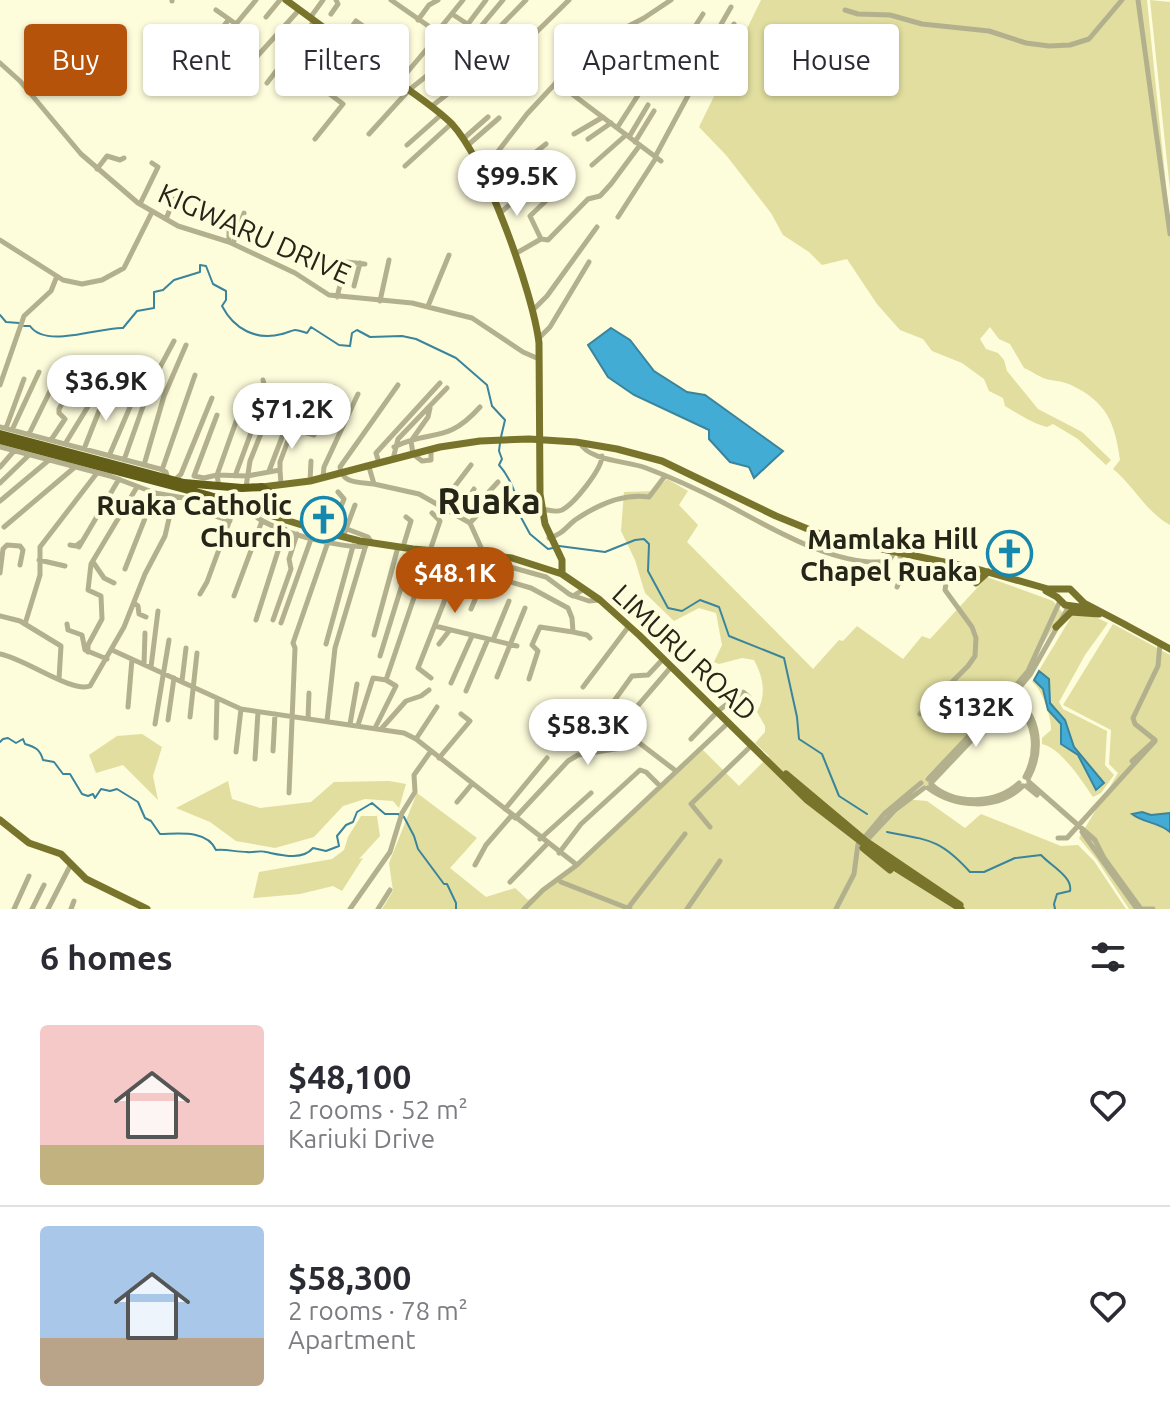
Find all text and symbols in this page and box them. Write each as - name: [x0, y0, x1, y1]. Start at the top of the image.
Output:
- chip: Buy: [24, 24, 127, 96]
- chip: Rent: [143, 24, 259, 96]
- chip: Filters: [275, 24, 409, 96]
- chip: New: [425, 24, 538, 96]
- chip: Apartment: [554, 24, 748, 96]
- chip: House: [764, 24, 899, 96]
- pin: $99.5K: [452, 150, 582, 218]
- text: $99.5K: [476, 161, 558, 190]
- street label: KIGWARU DRIVE: [154, 177, 356, 289]
- pin: $36.9K: [41, 355, 171, 423]
- text: $36.9K: [65, 366, 147, 395]
- pin: $71.2K: [227, 383, 357, 451]
- text: $71.2K: [251, 394, 333, 423]
- district label: Ruaka: [437, 480, 541, 521]
- place label: Ruaka Catholic Church: [96, 489, 292, 552]
- church icon: Ruaka Catholic Church: [299, 496, 347, 544]
- place label: Mamlaka Hill Chapel Ruaka: [800, 523, 978, 586]
- church icon: Mamlaka Hill Chapel Ruaka: [985, 530, 1033, 578]
- pin: $48.1K: [390, 547, 520, 615]
- text: $48.1K: [414, 558, 496, 587]
- street label: LIMURU ROAD: [607, 578, 763, 726]
- pin: $132K: [920, 681, 1032, 749]
- text: $132K: [938, 692, 1014, 721]
- pin: $58.3K: [523, 699, 653, 767]
- text: $58.3K: [547, 710, 629, 739]
- icon: filters: [1086, 935, 1130, 979]
- text: 6 homes: [40, 938, 173, 976]
- icon: home: [104, 1057, 200, 1153]
- text: $48,100: [288, 1057, 411, 1095]
- icon: heart: [1086, 1083, 1130, 1127]
- text: 2 rooms · 52 m²: [288, 1095, 468, 1124]
- text: Kariuki Drive: [288, 1124, 435, 1153]
- icon: home: [104, 1258, 200, 1354]
- text: $58,300: [288, 1258, 411, 1296]
- icon: heart: [1086, 1284, 1130, 1328]
- text: 2 rooms · 78 m²: [288, 1296, 468, 1325]
- text: Apartment: [288, 1325, 415, 1354]

